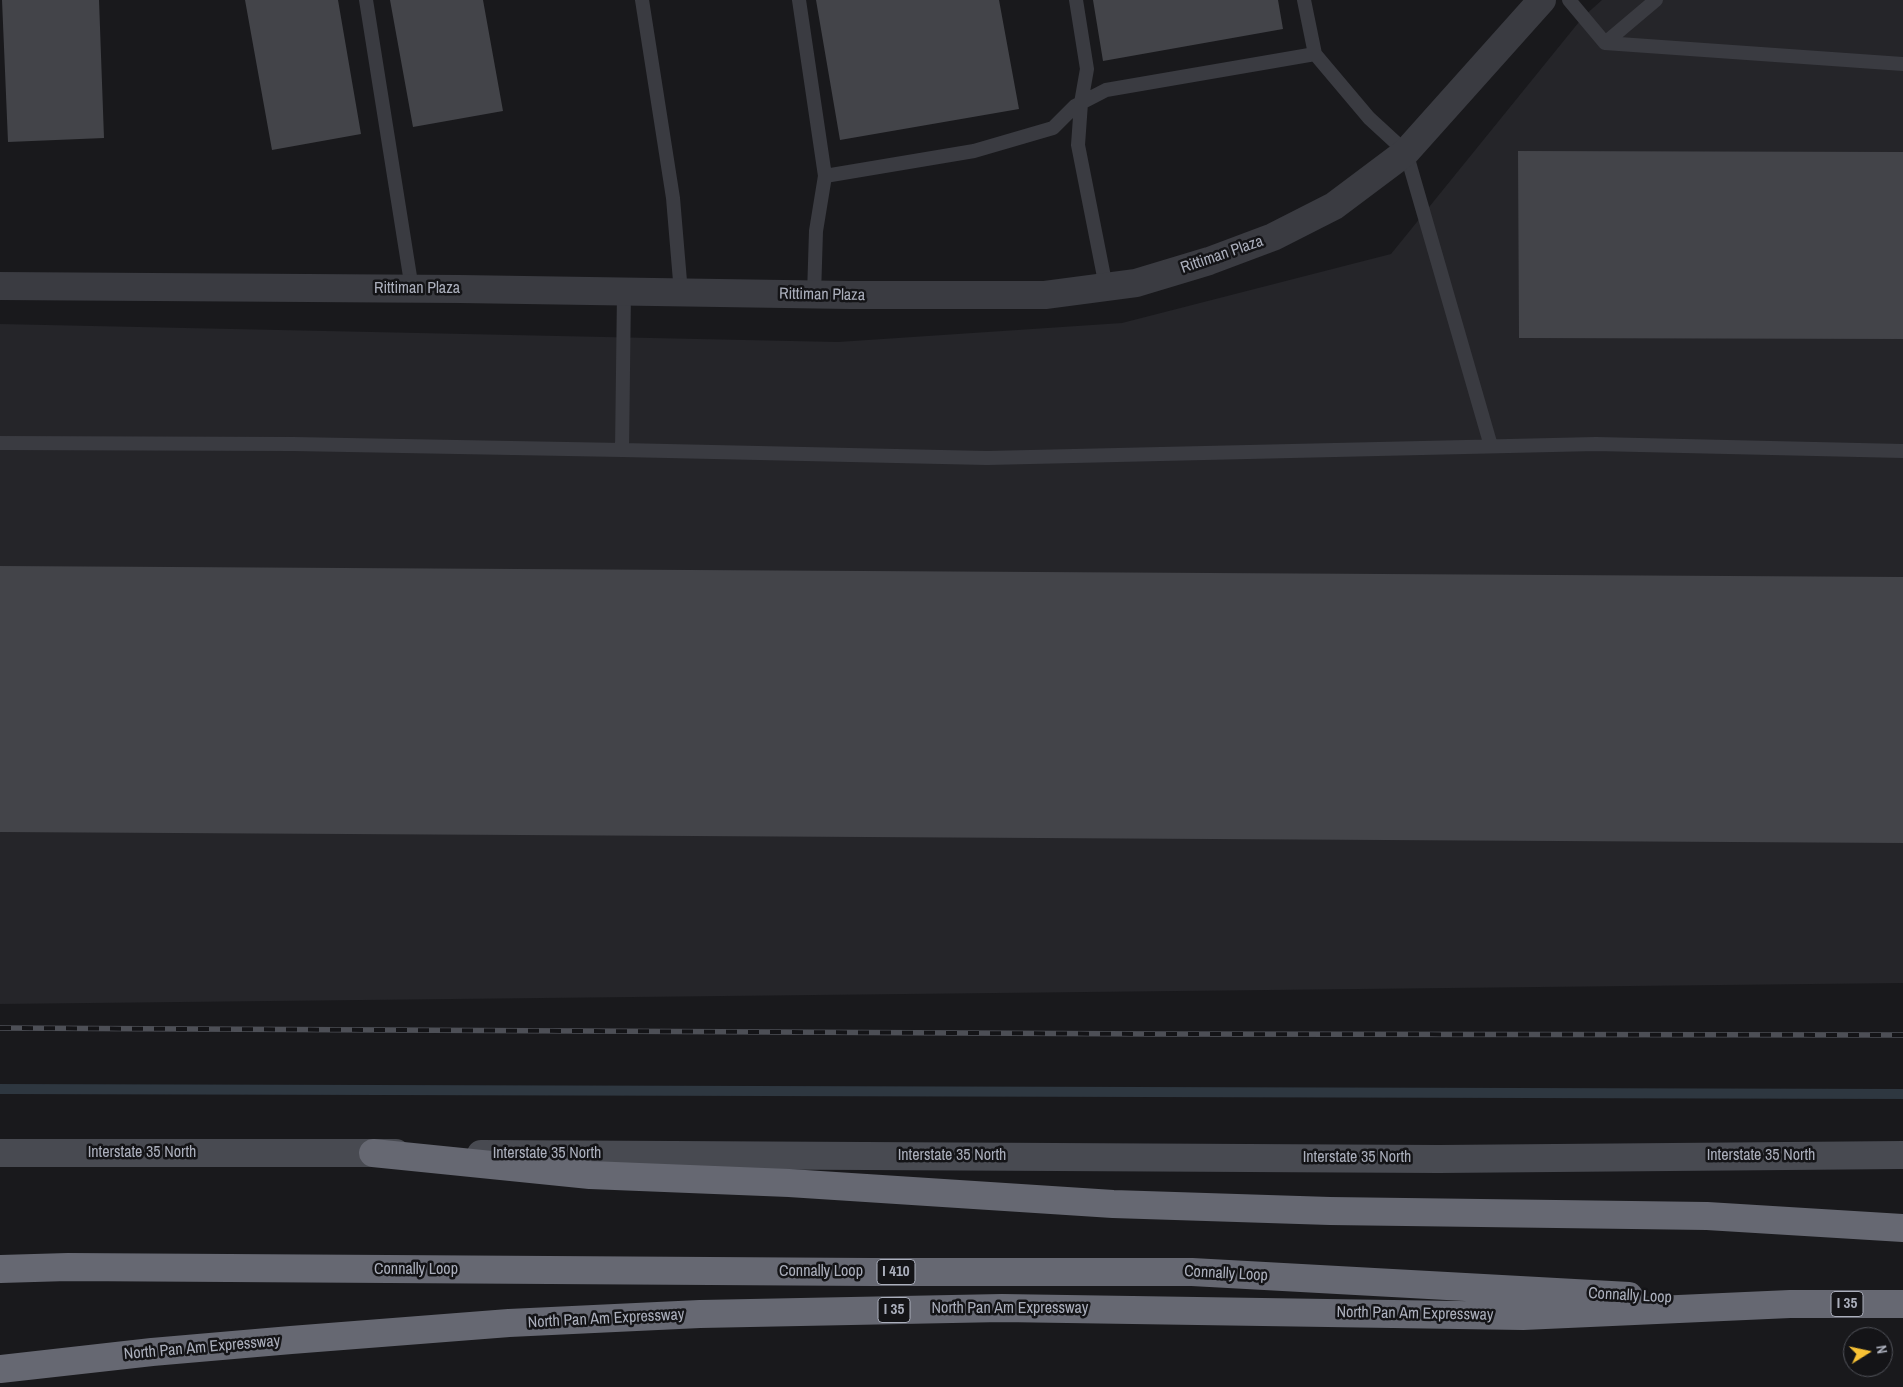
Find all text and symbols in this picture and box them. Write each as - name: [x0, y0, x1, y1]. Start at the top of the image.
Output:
- street label: Rittiman Plaza: [1178, 232, 1266, 278]
- street label: Rittiman Plaza: [374, 279, 460, 299]
- street label: Rittiman Plaza: [779, 285, 865, 305]
- street label: Interstate 35 North: [88, 1143, 196, 1163]
- street label: Interstate 35 North: [493, 1144, 601, 1164]
- street label: Interstate 35 North: [898, 1146, 1006, 1166]
- street label: Interstate 35 North: [1707, 1146, 1815, 1166]
- street label: Interstate 35 North: [1303, 1148, 1411, 1168]
- street label: Connally Loop: [374, 1260, 458, 1280]
- road number: I 410: [877, 1260, 915, 1284]
- street label: Connally Loop: [779, 1262, 863, 1282]
- street label: Connally Loop: [1184, 1262, 1268, 1286]
- street label: Connally Loop: [1588, 1284, 1672, 1308]
- road number: I 35: [1831, 1292, 1863, 1316]
- road number: I 35: [878, 1298, 910, 1322]
- street label: North Pan Am Expressway: [932, 1299, 1088, 1319]
- street label: North Pan Am Expressway: [1336, 1303, 1494, 1325]
- street label: North Pan Am Expressway: [527, 1305, 685, 1333]
- north arrow: [1843, 1327, 1893, 1377]
- street label: North Pan Am Expressway: [123, 1332, 281, 1364]
- text: N: [1872, 1344, 1891, 1355]

